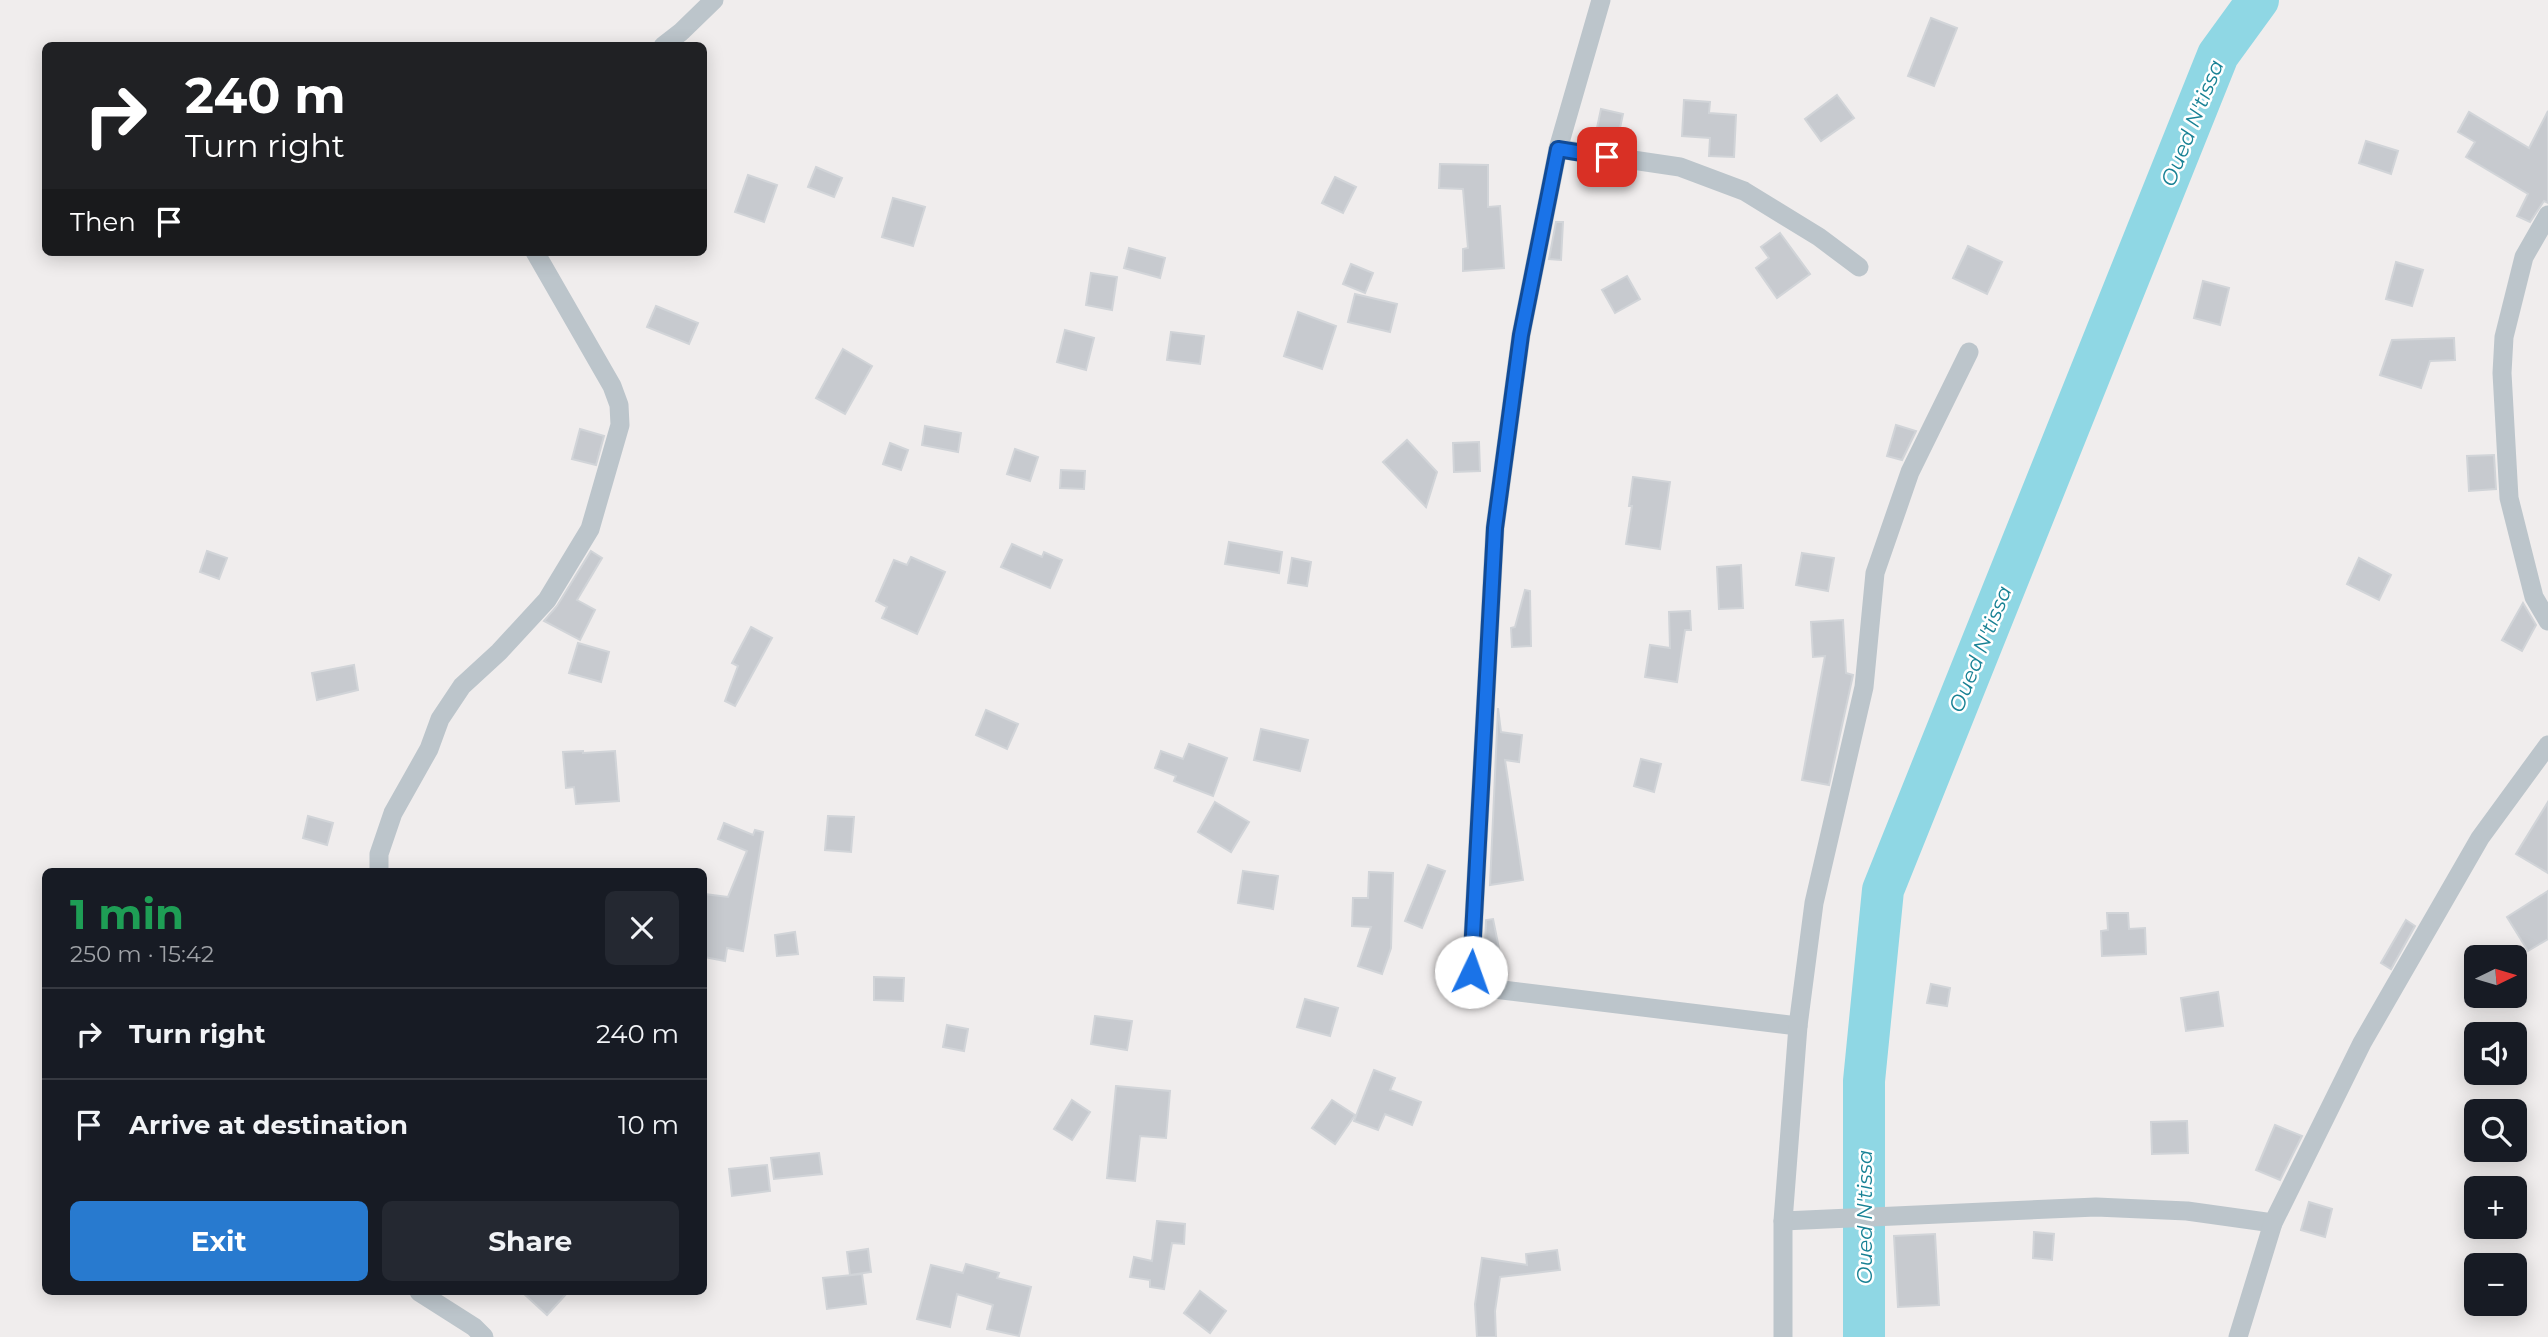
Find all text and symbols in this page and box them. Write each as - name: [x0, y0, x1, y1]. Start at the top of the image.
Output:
- water label: Oued N'tissa: [2155, 56, 2229, 190]
- text: 240 m: [185, 66, 346, 125]
- icon: right: [70, 70, 161, 161]
- text: Turn right: [185, 126, 345, 165]
- pin: [1577, 127, 1637, 187]
- icon: arrive: [1588, 138, 1626, 176]
- icon: arrive: [150, 203, 188, 241]
- text: Then: [70, 206, 136, 238]
- water label: Oued N'tissa: [1943, 582, 2017, 716]
- text: 1 min: [70, 888, 184, 940]
- button: close: [605, 891, 679, 965]
- position arrow: [1434, 935, 1508, 1009]
- text: 250 m · 15:42: [70, 940, 214, 968]
- north arrow: [2464, 945, 2527, 1008]
- map controls: [2464, 945, 2527, 1316]
- icon: right: [70, 1015, 108, 1053]
- text: Turn right: [129, 1018, 265, 1050]
- text: 240 m: [596, 1018, 679, 1050]
- button: sound: [2464, 1022, 2527, 1085]
- button: search: [2464, 1099, 2527, 1162]
- icon: arrive: [70, 1106, 108, 1144]
- text: Arrive at destination: [129, 1109, 408, 1141]
- text: 10 m: [618, 1109, 679, 1141]
- water label: Oued N'tissa: [1852, 1150, 1877, 1284]
- button: +: [2464, 1176, 2527, 1239]
- button: Exit: [70, 1201, 368, 1281]
- button: Share: [382, 1201, 679, 1281]
- button: −: [2464, 1253, 2527, 1316]

